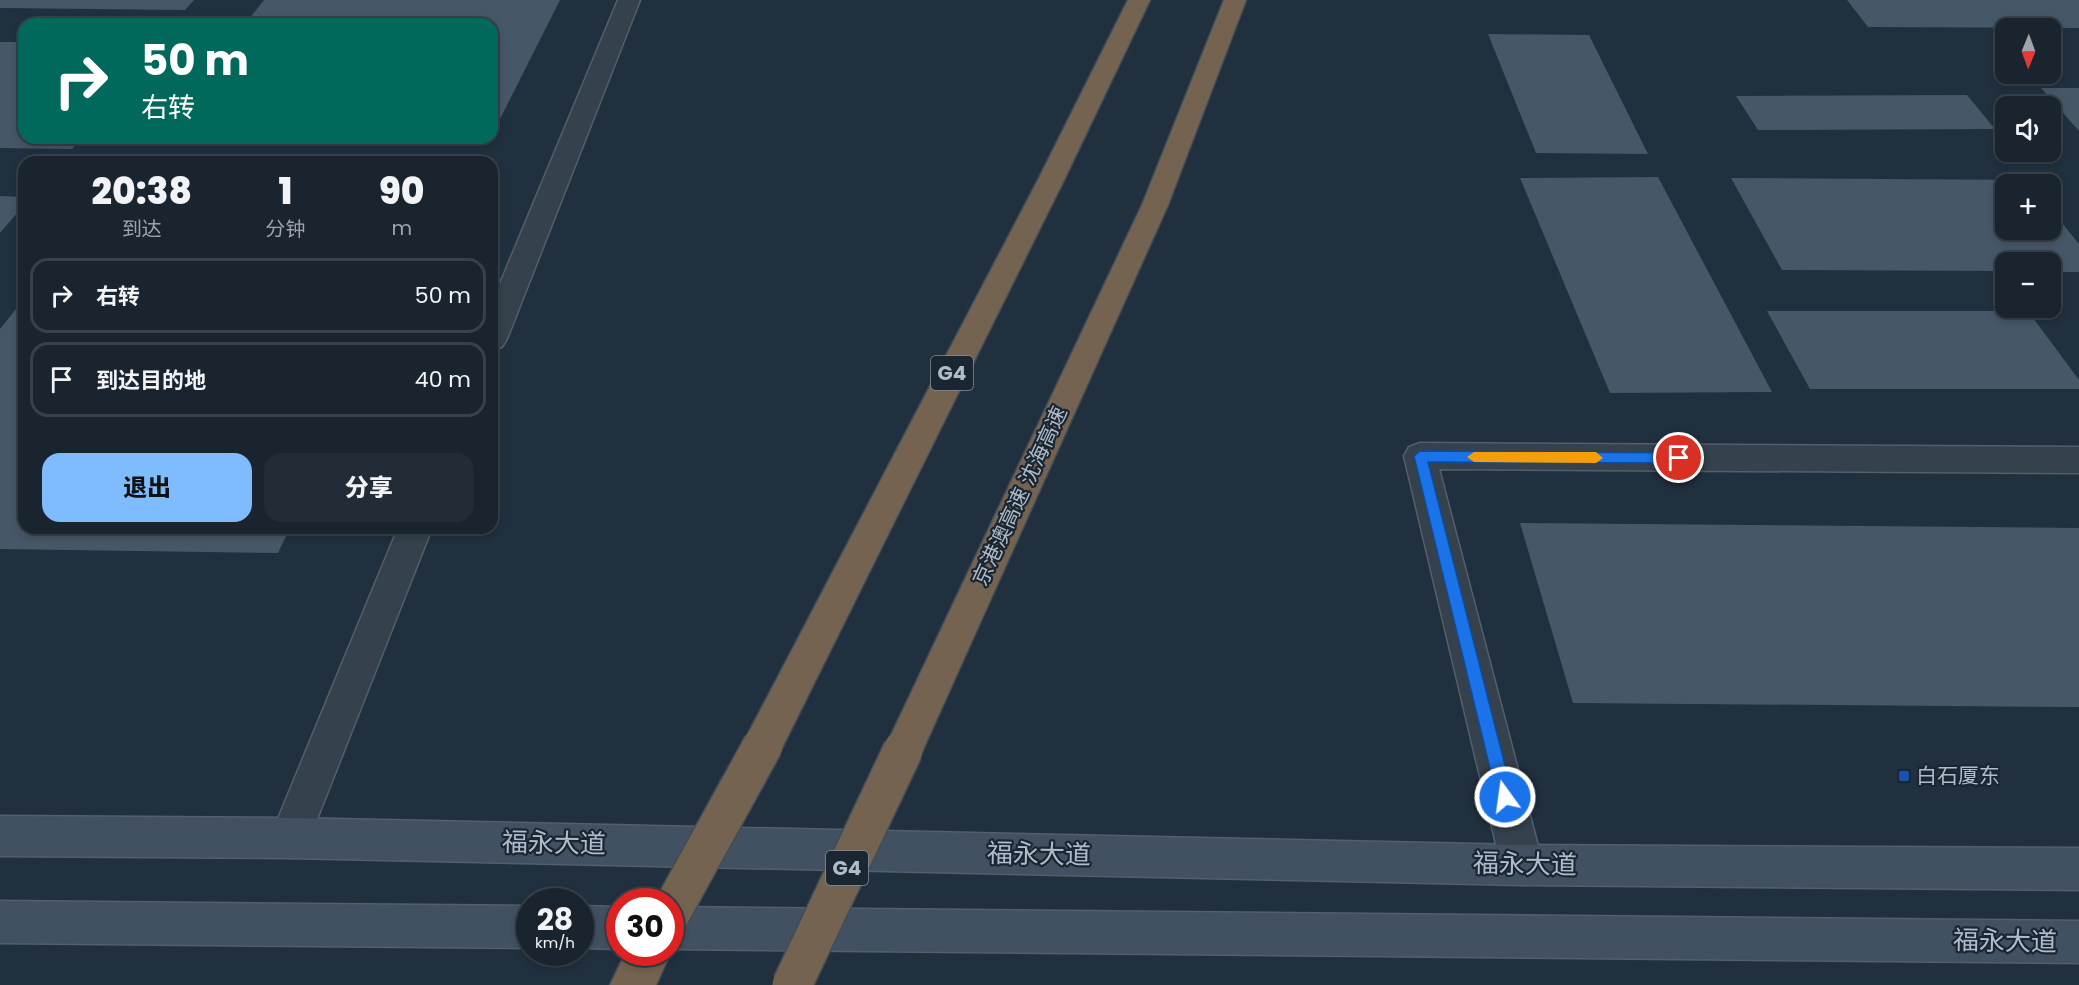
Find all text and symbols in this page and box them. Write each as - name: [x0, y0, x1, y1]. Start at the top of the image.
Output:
- north arrow: [1995, 18, 2061, 84]
- map controls: [1995, 18, 2061, 318]
- text: 50 m: [141, 31, 249, 90]
- icon: right: [42, 42, 120, 120]
- text: 右转: [141, 89, 195, 126]
- button: sound: [1995, 96, 2061, 162]
- text: 20:38: [92, 166, 192, 217]
- text: 1: [279, 166, 292, 217]
- text: 90: [379, 166, 424, 217]
- button: +: [1995, 174, 2061, 240]
- text: m: [391, 214, 412, 242]
- text: 到达: [122, 215, 162, 243]
- text: 分钟: [265, 215, 305, 243]
- button: −: [1995, 252, 2061, 318]
- icon: right: [45, 279, 78, 312]
- text: 50 m: [415, 280, 471, 311]
- text: 右转: [96, 281, 140, 312]
- road number: G4: [931, 356, 973, 390]
- icon: arrive: [45, 363, 78, 396]
- text: 40 m: [415, 364, 471, 395]
- text: 到达目的地: [96, 365, 206, 396]
- street label: 京港澳高速 沈海高速: [965, 401, 1074, 590]
- pin: [1653, 432, 1704, 483]
- icon: arrive: [1662, 441, 1695, 474]
- button: 退出: [42, 453, 252, 522]
- button: 分享: [264, 453, 474, 522]
- place label: 白石厦东: [1916, 761, 2000, 790]
- position arrow: [1473, 765, 1537, 829]
- marker: 白石厦东: [1897, 769, 1911, 783]
- street label: 福永大道: [502, 824, 606, 862]
- street label: 福永大道: [987, 835, 1091, 873]
- street label: 福永大道: [1473, 845, 1577, 883]
- road number: G4: [826, 851, 868, 885]
- speed limit sign: 30: [606, 888, 684, 966]
- text: 28: [537, 898, 573, 941]
- street label: 福永大道: [1953, 922, 2057, 960]
- text: km/h: [535, 932, 575, 953]

